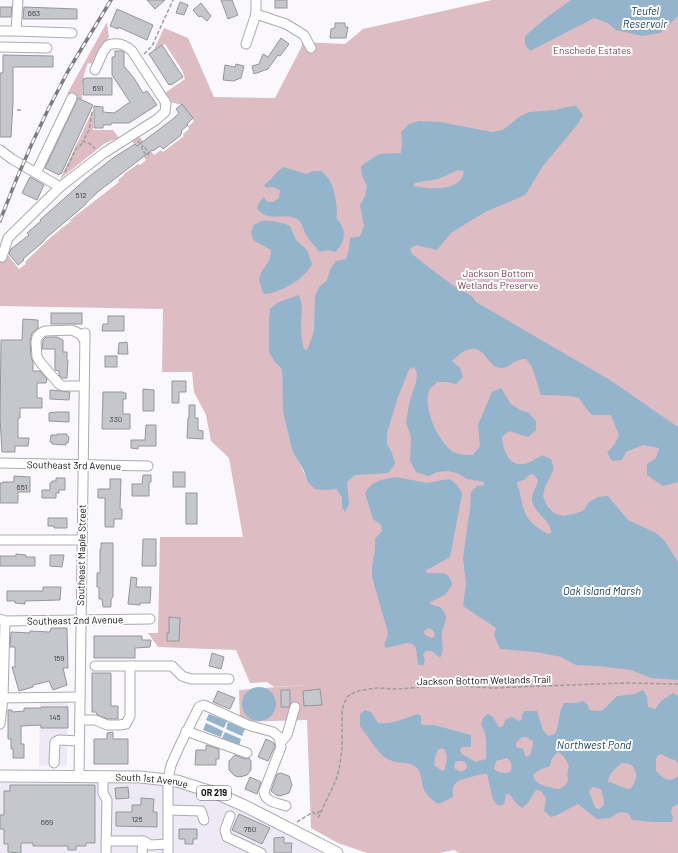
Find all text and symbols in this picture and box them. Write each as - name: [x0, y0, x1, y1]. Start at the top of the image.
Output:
- water label: Teufel Reservoir: [623, 4, 668, 30]
- house number: 663: [28, 8, 40, 18]
- park label: Enschede Estates: [553, 44, 631, 56]
- house number: 691: [93, 83, 104, 93]
- house number: 512: [76, 190, 86, 200]
- park label: Jackson Bottom Wetlands Preserve: [458, 267, 538, 291]
- house number: 330: [110, 414, 122, 424]
- street label: Southeast 3rd Avenue: [27, 458, 121, 472]
- house number: 651: [17, 482, 28, 492]
- street label: Southeast Maple Street: [74, 504, 88, 606]
- water label: Oak Island Marsh: [563, 584, 641, 597]
- street label: Southeast 2nd Avenue: [27, 613, 123, 627]
- house number: 159: [53, 653, 65, 663]
- street label: Jackson Bottom Wetlands Trail: [417, 673, 551, 687]
- house number: 145: [49, 712, 61, 722]
- water label: Northwest Pond: [557, 738, 631, 751]
- street label: South 1st Avenue: [115, 771, 190, 790]
- road number: OR 219: [197, 786, 231, 800]
- house number: 125: [131, 814, 143, 824]
- house number: 669: [41, 817, 53, 827]
- house number: 760: [244, 824, 256, 834]

